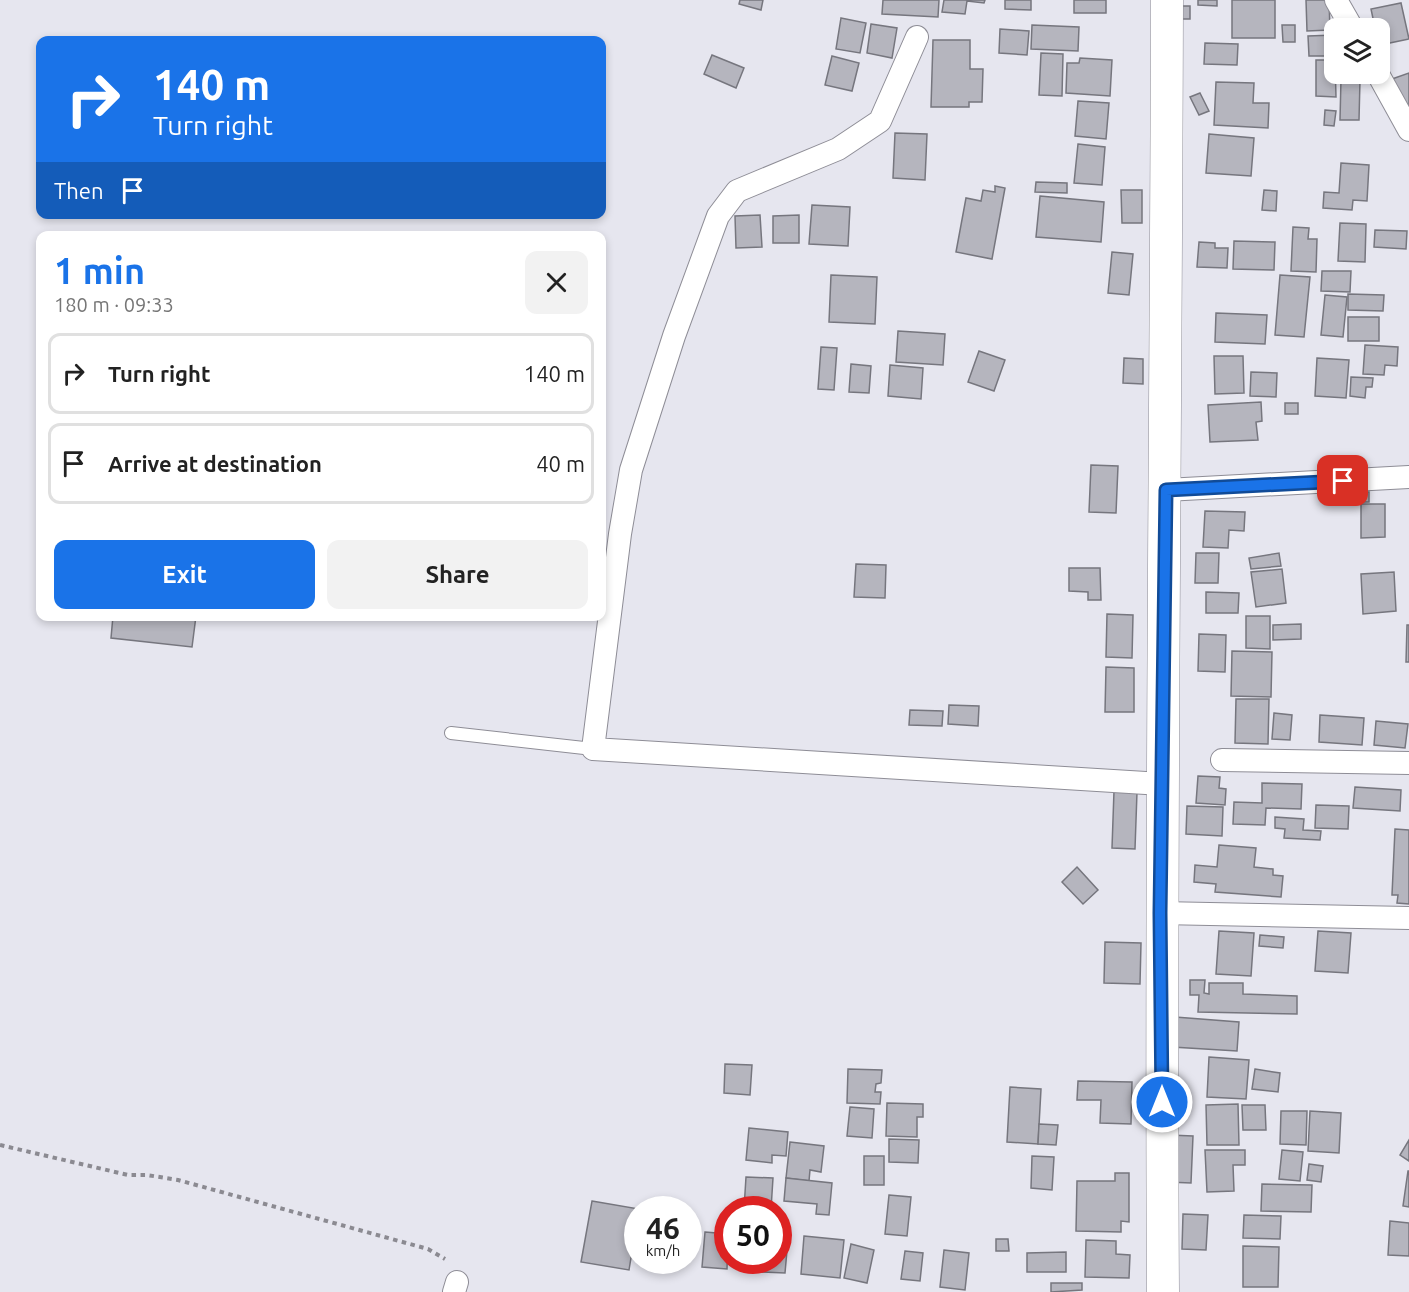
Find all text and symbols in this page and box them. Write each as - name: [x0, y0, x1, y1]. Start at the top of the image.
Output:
- map controls: [1324, 18, 1390, 84]
- button: layers: [1324, 18, 1390, 84]
- icon: right: [54, 60, 132, 138]
- text: 140 m: [153, 61, 270, 108]
- text: Turn right: [153, 110, 273, 140]
- icon: arrive: [116, 174, 149, 207]
- text: Then: [54, 178, 104, 203]
- text: 1 min: [54, 250, 145, 291]
- button: close: [525, 251, 588, 314]
- text: 180 m · 09:33: [54, 293, 174, 316]
- icon: right: [57, 357, 90, 390]
- text: Turn right: [108, 361, 210, 386]
- text: 140 m: [524, 361, 585, 386]
- icon: arrive: [57, 447, 90, 480]
- text: Arrive at destination: [108, 451, 322, 476]
- text: 40 m: [536, 451, 585, 476]
- pin: [1317, 455, 1368, 506]
- icon: arrive: [1326, 464, 1359, 497]
- button: Exit: [54, 540, 315, 609]
- button: Share: [327, 540, 588, 609]
- position arrow: [1130, 1070, 1194, 1134]
- speed limit sign: 50: [714, 1196, 792, 1274]
- text: 46: [646, 1211, 680, 1245]
- text: km/h: [646, 1242, 680, 1259]

